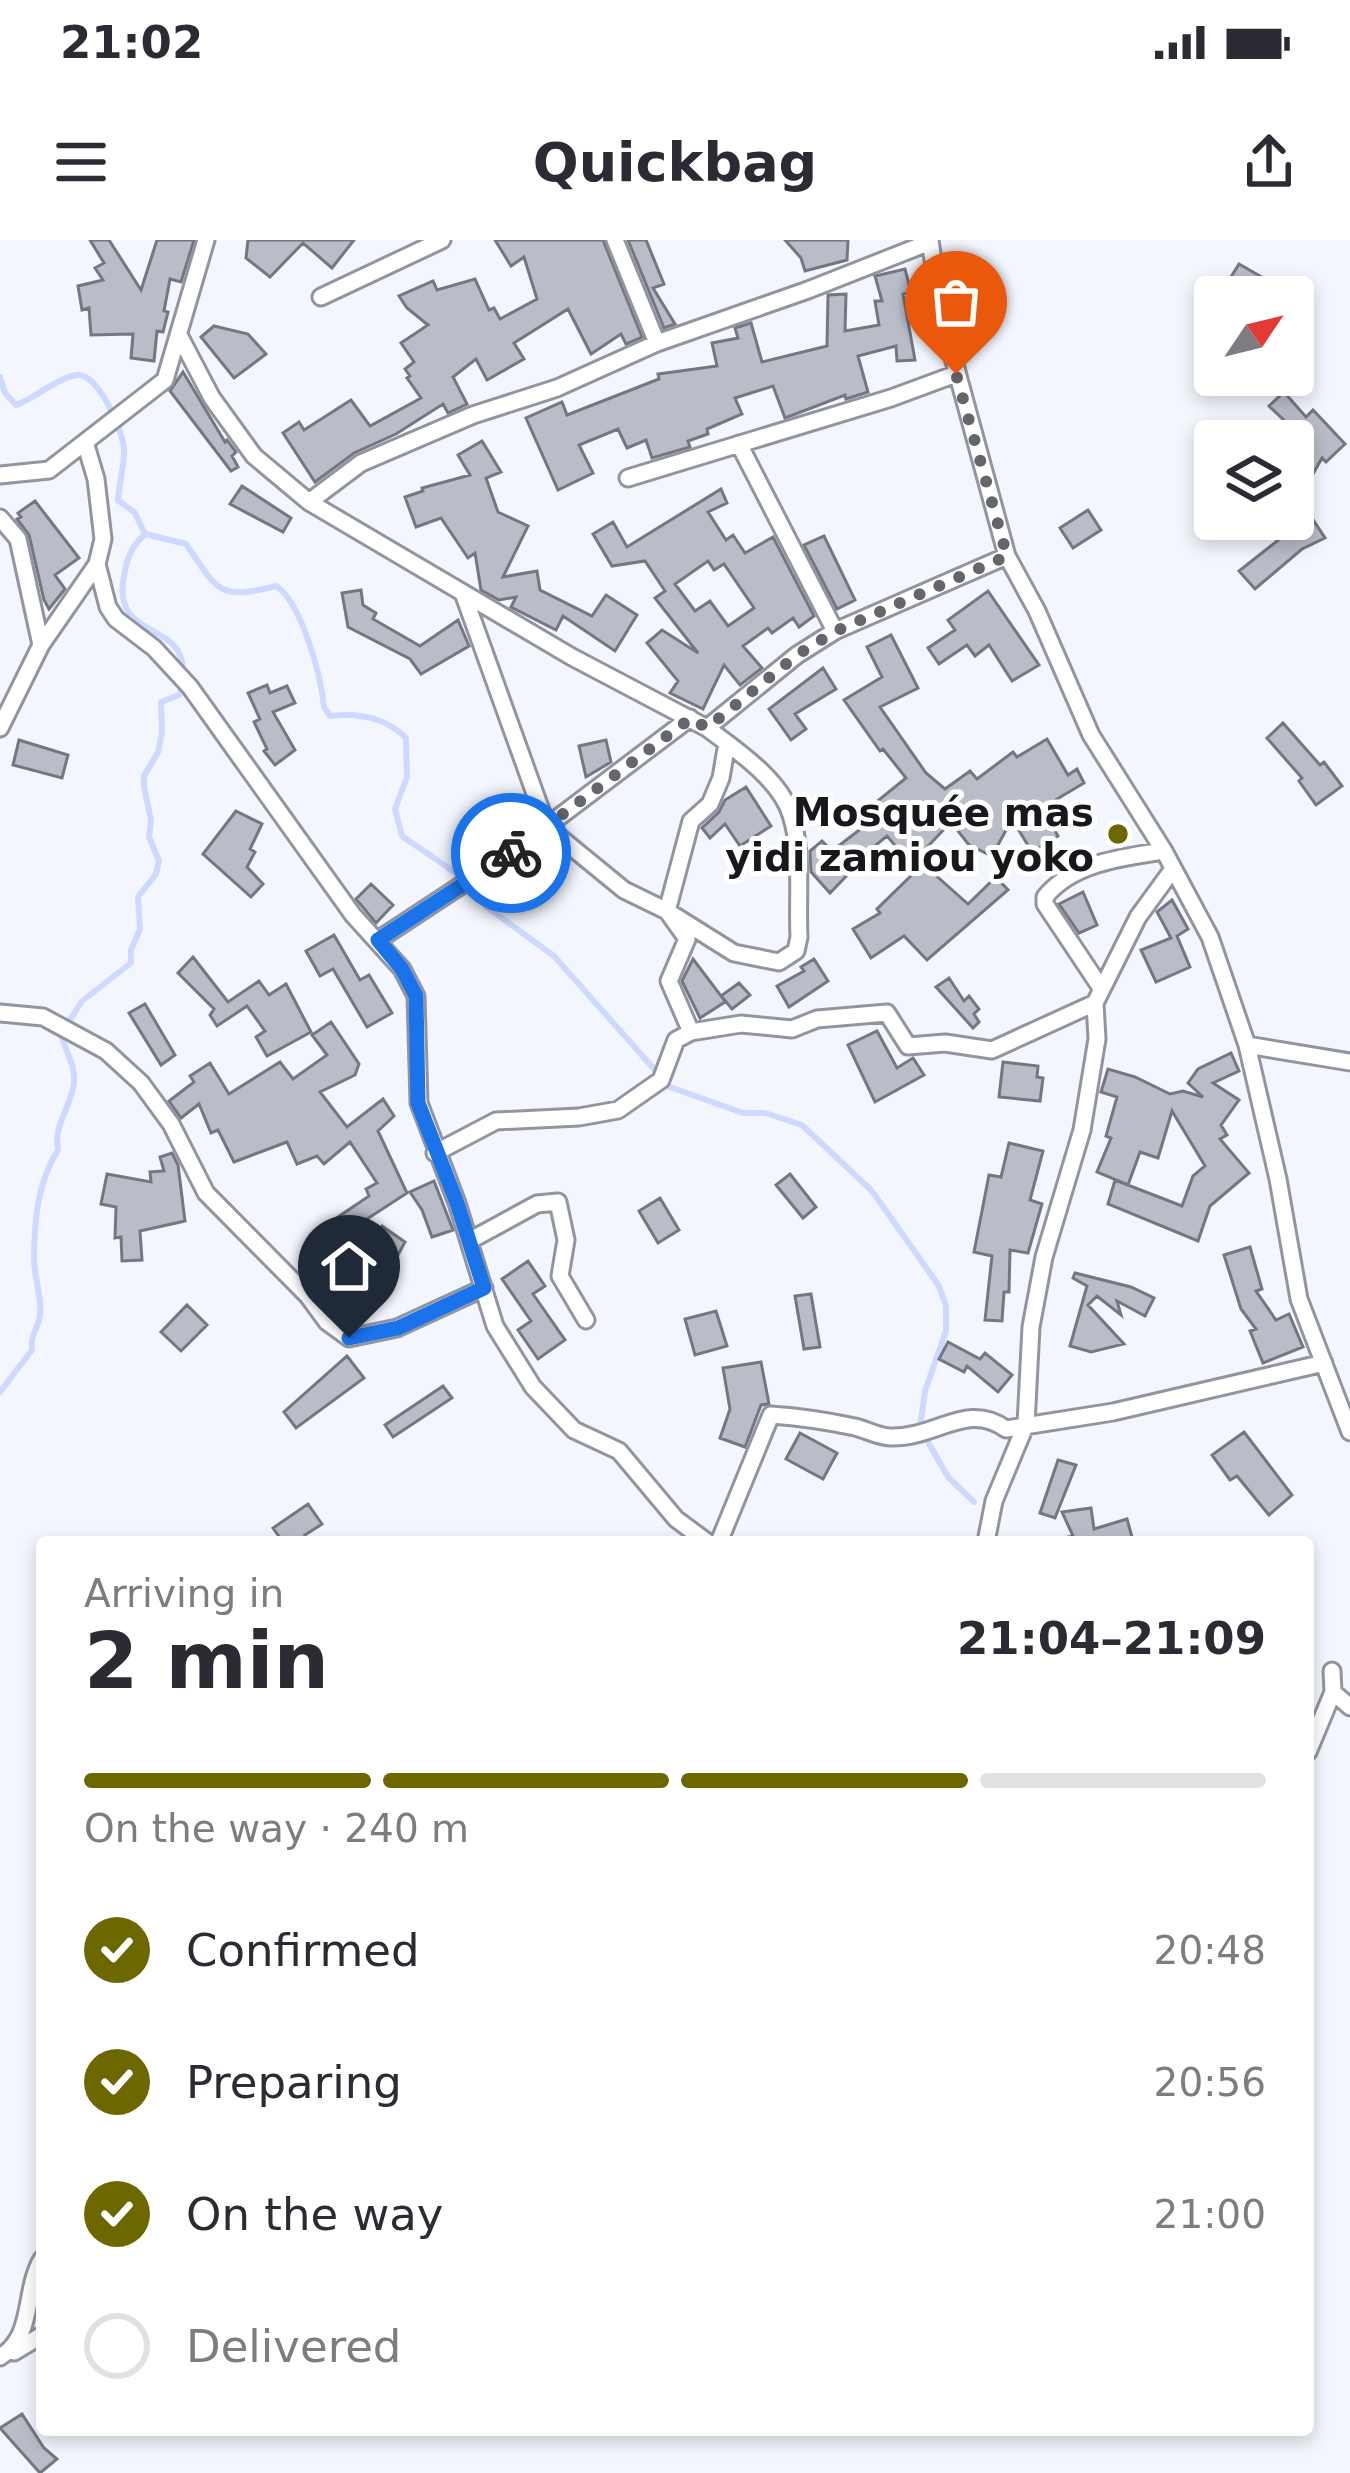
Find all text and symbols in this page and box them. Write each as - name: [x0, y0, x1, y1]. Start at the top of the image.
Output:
- text: 21:02: [60, 16, 203, 69]
- icon: menu: [48, 129, 114, 195]
- icon: share: [1236, 129, 1302, 195]
- text: Quickbag: [533, 131, 817, 194]
- pin: [905, 251, 1007, 374]
- icon: bag: [923, 269, 989, 335]
- north arrow: [1194, 276, 1314, 396]
- map controls: [1194, 276, 1314, 540]
- button: layers: [1194, 420, 1314, 540]
- place label: Mosquée mas yidi zamiou yoko: [725, 790, 1094, 880]
- courier: [451, 793, 571, 913]
- icon: bike: [478, 820, 544, 886]
- marker: Mosquée mas yidi zamiou yoko: [1105, 821, 1131, 847]
- pin: [298, 1215, 400, 1338]
- icon: home: [316, 1233, 382, 1299]
- text: Arriving in: [84, 1571, 284, 1616]
- text: 21:04–21:09: [957, 1612, 1266, 1665]
- text: 2 min: [84, 1616, 329, 1706]
- text: On the way · 240 m: [84, 1806, 469, 1851]
- icon: check: [84, 1917, 150, 1983]
- text: Confirmed: [186, 1924, 420, 1977]
- text: 20:48: [1154, 1928, 1266, 1973]
- icon: check: [84, 2049, 150, 2115]
- text: Preparing: [186, 2056, 402, 2109]
- text: 20:56: [1154, 2060, 1266, 2105]
- icon: check: [84, 2181, 150, 2247]
- text: On the way: [186, 2188, 443, 2241]
- text: 21:00: [1154, 2192, 1266, 2237]
- text: Delivered: [186, 2320, 401, 2373]

